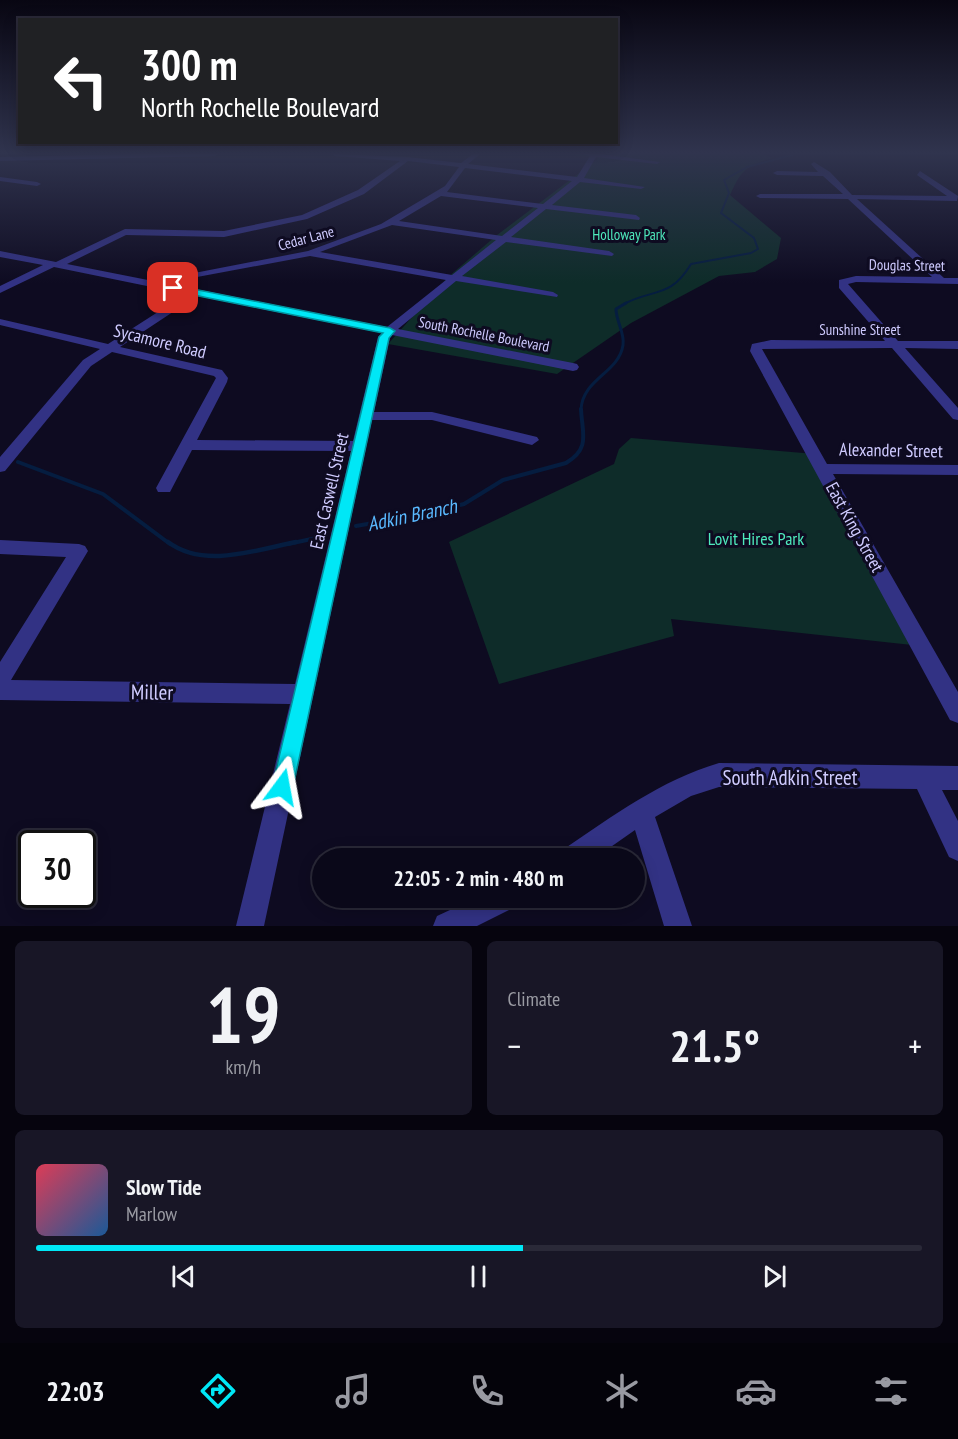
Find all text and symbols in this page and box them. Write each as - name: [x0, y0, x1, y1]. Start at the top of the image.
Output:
- text: 300 m: [141, 37, 238, 92]
- icon: left: [42, 42, 120, 120]
- text: North Rochelle Boulevard: [141, 90, 379, 124]
- street label: Cedar Lane: [276, 221, 336, 255]
- park label: Holloway Park: [592, 225, 666, 244]
- street label: Douglas Street: [869, 255, 945, 275]
- pin: [147, 262, 198, 313]
- icon: arrive: [156, 271, 189, 304]
- street label: South Rochelle Boulevard: [417, 312, 551, 356]
- street label: Sycamore Road: [111, 318, 209, 364]
- street label: Sunshine Street: [819, 320, 901, 339]
- street label: East Caswell Street: [304, 431, 354, 551]
- street label: Alexander Street: [839, 438, 943, 462]
- street label: East King Street: [821, 478, 889, 576]
- water label: Adkin Branch: [365, 493, 460, 537]
- park label: Lovit Hires Park: [708, 527, 804, 550]
- street label: Miller: [131, 678, 174, 706]
- position arrow: [250, 755, 314, 819]
- street label: South Adkin Street: [723, 764, 858, 791]
- speed limit sign: 30: [18, 830, 96, 908]
- text: 22:05 · 2 min · 480 m: [393, 864, 564, 892]
- text: 19: [206, 964, 281, 1065]
- text: Climate: [508, 986, 560, 1012]
- text: 21.5°: [670, 1016, 760, 1074]
- text: −: [508, 1024, 521, 1067]
- text: +: [908, 1024, 922, 1067]
- text: km/h: [226, 1054, 261, 1080]
- text: Slow Tide: [126, 1173, 202, 1201]
- text: Marlow: [126, 1201, 177, 1227]
- icon: previous: [167, 1260, 200, 1293]
- icon: pause: [462, 1260, 495, 1293]
- icon: next: [758, 1260, 791, 1293]
- icon: directions: [197, 1370, 239, 1412]
- icon: music: [332, 1370, 374, 1412]
- icon: phone: [466, 1370, 508, 1412]
- icon: climate: [601, 1370, 643, 1412]
- icon: car: [735, 1370, 777, 1412]
- icon: filters: [870, 1370, 912, 1412]
- text: 22:03: [46, 1374, 105, 1408]

